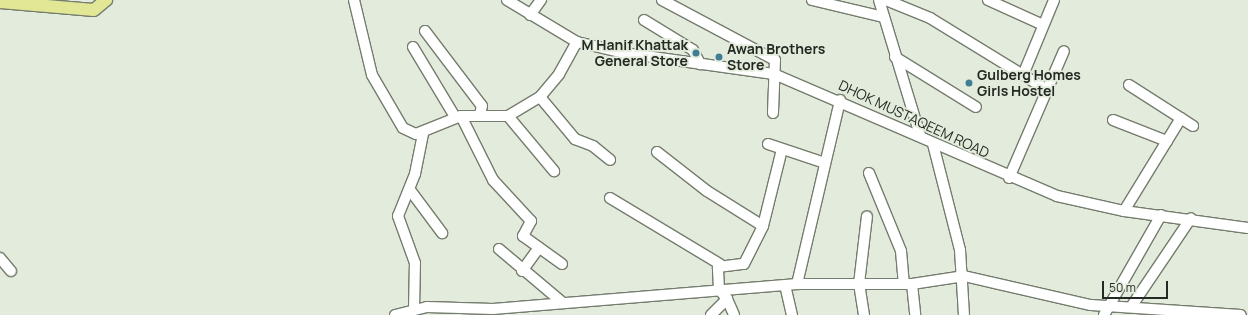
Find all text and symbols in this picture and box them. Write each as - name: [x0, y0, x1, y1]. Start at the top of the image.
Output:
- place label: M Hanif Khattak General Store: [582, 37, 688, 70]
- place label: Awan Brothers Store: [727, 41, 825, 74]
- marker: M Hanif Khattak General Store: [691, 48, 701, 58]
- marker: Awan Brothers Store: [714, 52, 724, 62]
- place label: Gulberg Homes Girls Hostel: [977, 67, 1081, 100]
- street label: DHOK MUSTAQEEM ROAD: [836, 77, 992, 161]
- marker: Gulberg Homes Girls Hostel: [964, 78, 974, 88]
- scale bar: [1104, 273, 1170, 299]
- text: 50 m: [1109, 279, 1136, 296]

